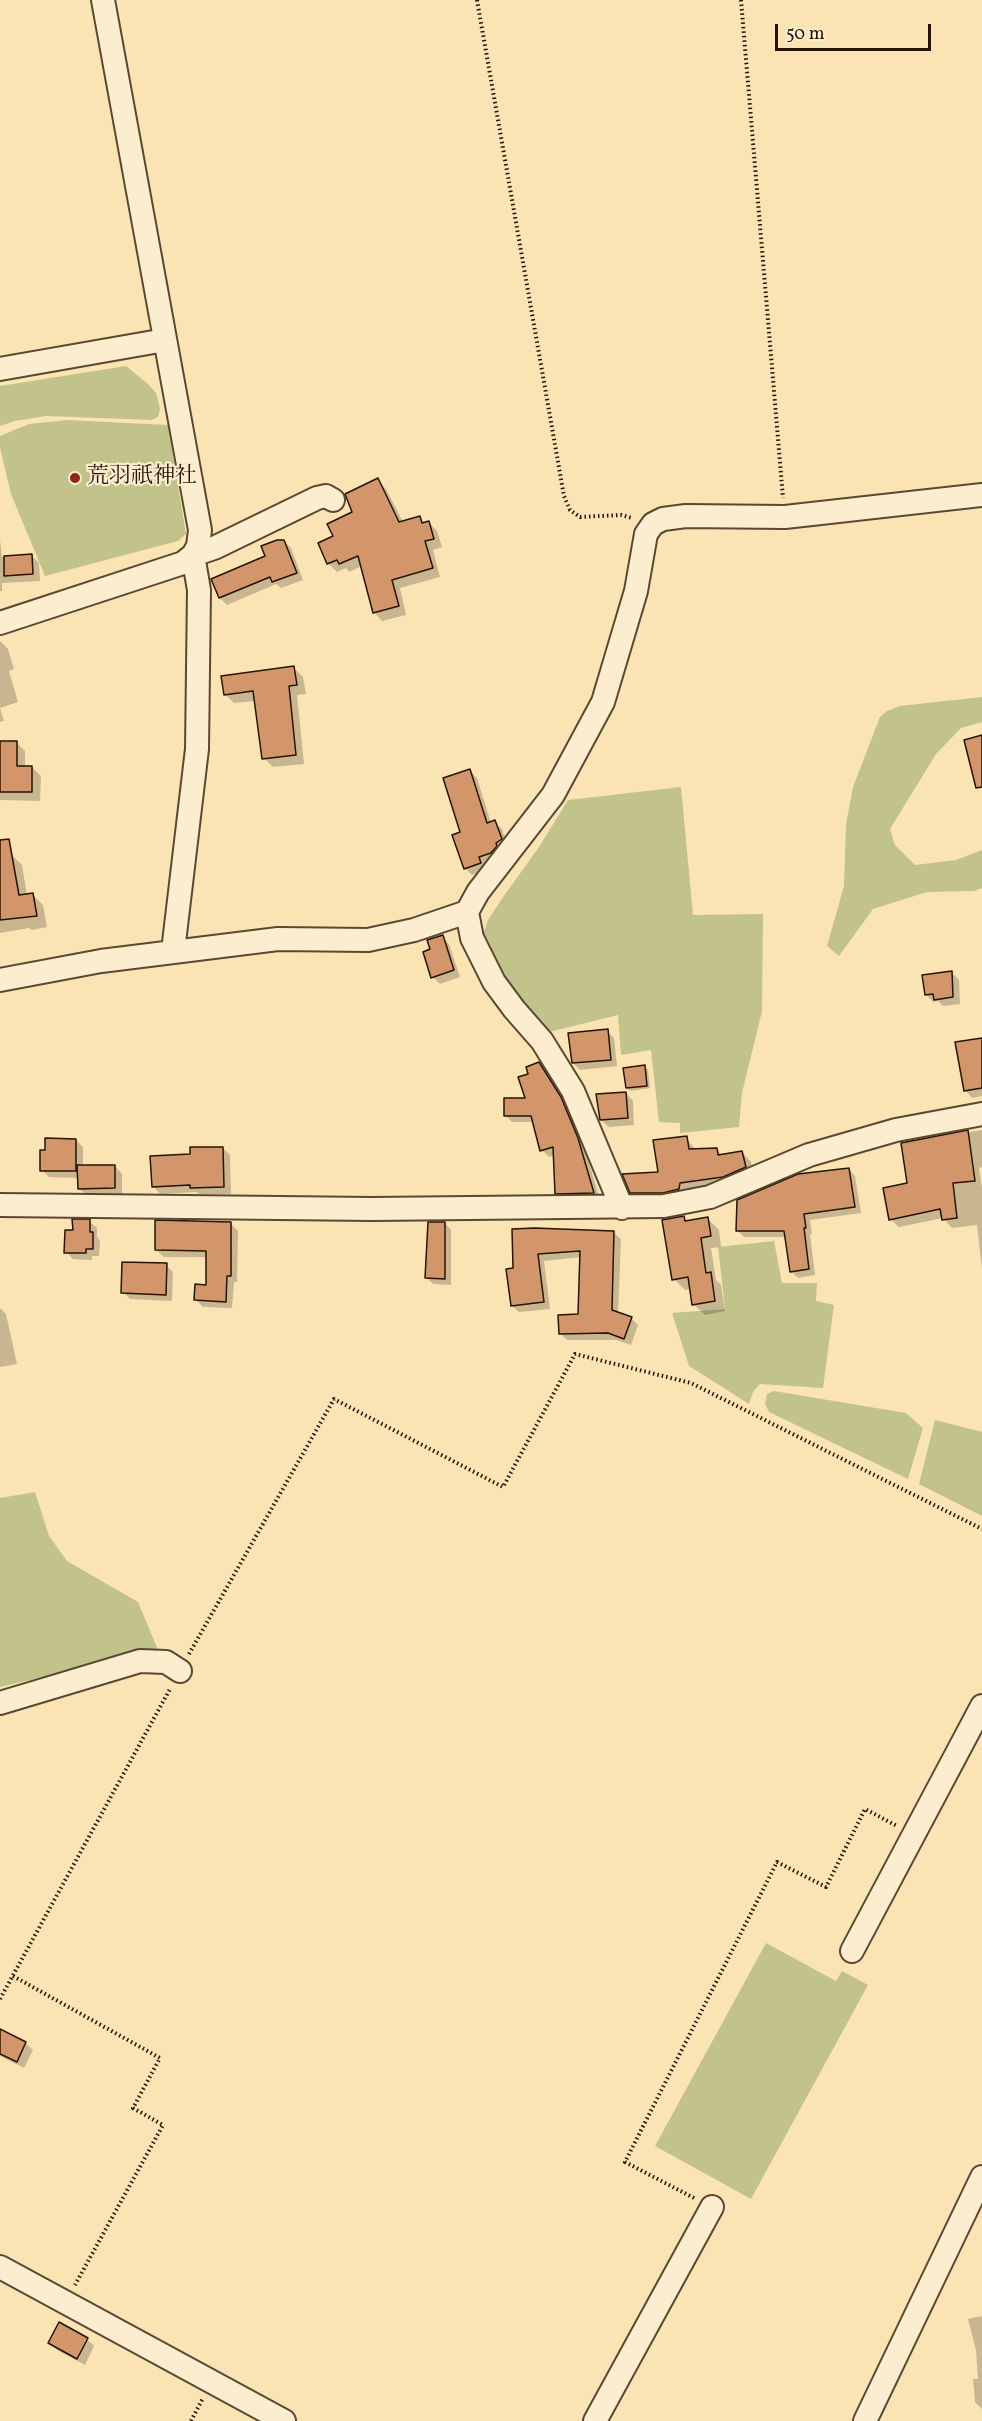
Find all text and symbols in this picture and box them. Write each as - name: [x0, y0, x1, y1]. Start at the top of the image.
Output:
- scale bar: [778, 12, 934, 50]
- text: 50 m: [786, 22, 825, 47]
- place label: 荒羽祇神社: [87, 465, 197, 491]
- marker: 荒羽祇神社: [68, 471, 82, 485]

